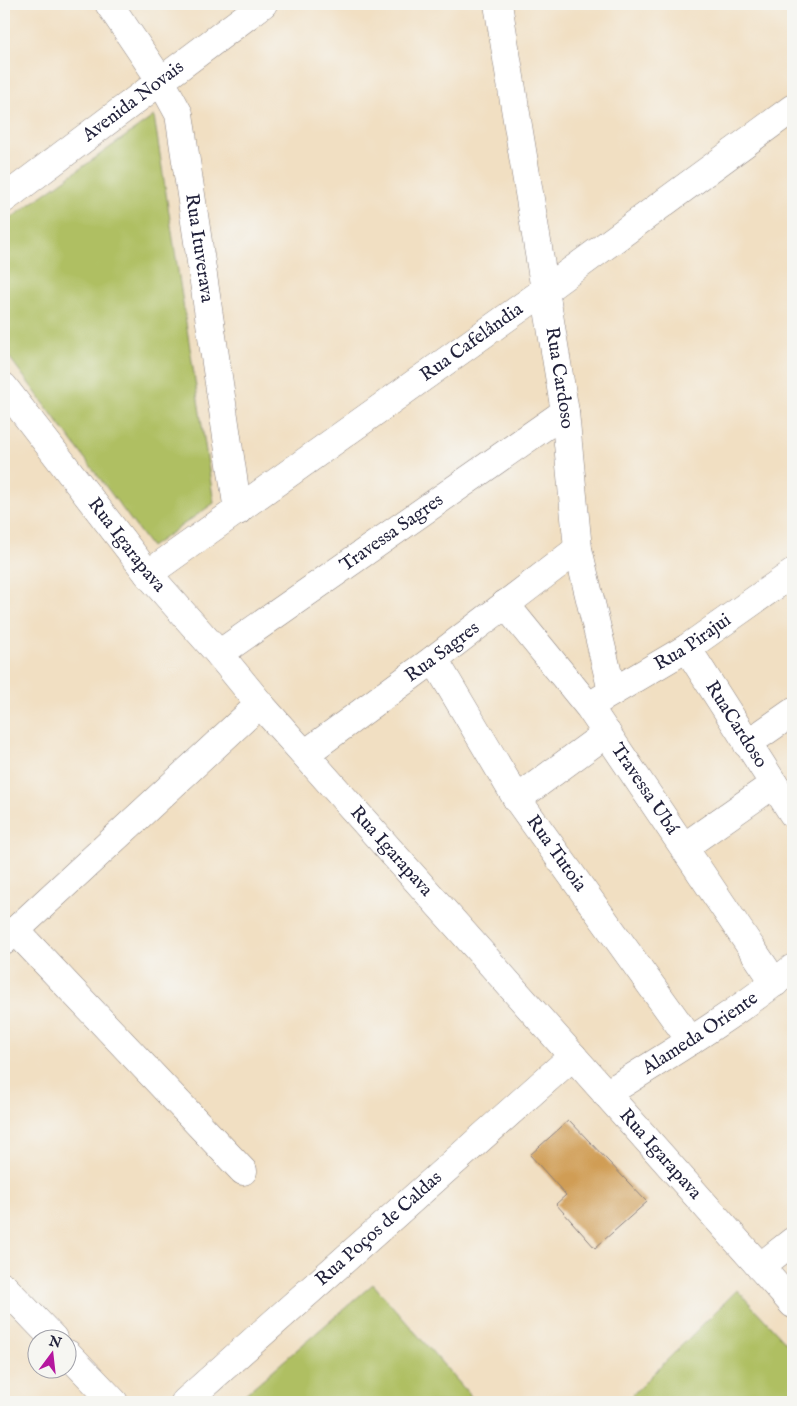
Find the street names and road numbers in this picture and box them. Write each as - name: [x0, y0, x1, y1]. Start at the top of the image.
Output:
- street label: Avenida Novais: [77, 55, 189, 148]
- street label: Rua Ituverava: [179, 192, 219, 305]
- street label: Rua Cafelândia: [416, 297, 529, 388]
- street label: Rua Cardoso: [539, 325, 579, 430]
- street label: Travessa Sagres: [336, 489, 448, 578]
- street label: Rua Igarapava: [82, 493, 171, 598]
- street label: Rua Pirajui: [650, 608, 736, 677]
- street label: Rua Sagres: [400, 616, 485, 688]
- street label: RuaCardoso: [699, 677, 773, 773]
- street label: Travessa Ubá: [605, 739, 684, 840]
- street label: Rua Igarapava: [344, 801, 438, 903]
- street label: Rua Tutoia: [521, 811, 592, 897]
- street label: Alameda Oriente: [637, 986, 763, 1081]
- street label: Rua Igarapava: [613, 1104, 707, 1205]
- street label: Rua Poços de Caldas: [311, 1166, 447, 1292]

